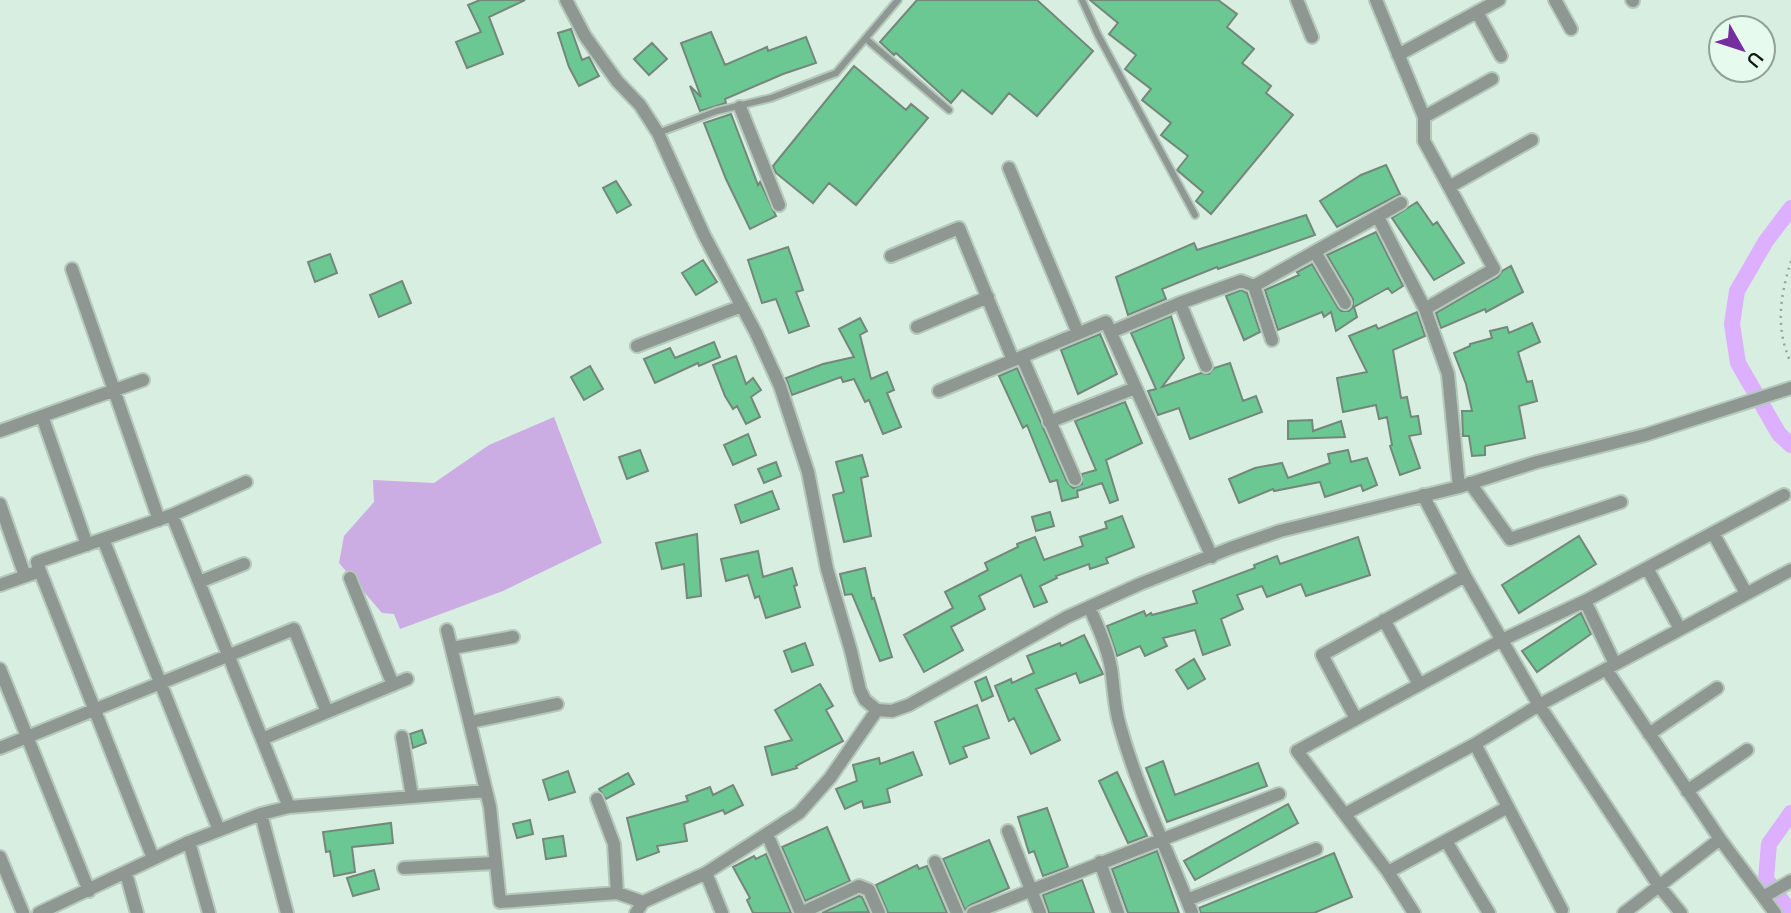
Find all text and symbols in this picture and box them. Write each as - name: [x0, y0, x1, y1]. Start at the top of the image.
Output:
- north arrow: [1707, 14, 1777, 84]
- text: U: [1741, 46, 1770, 73]

